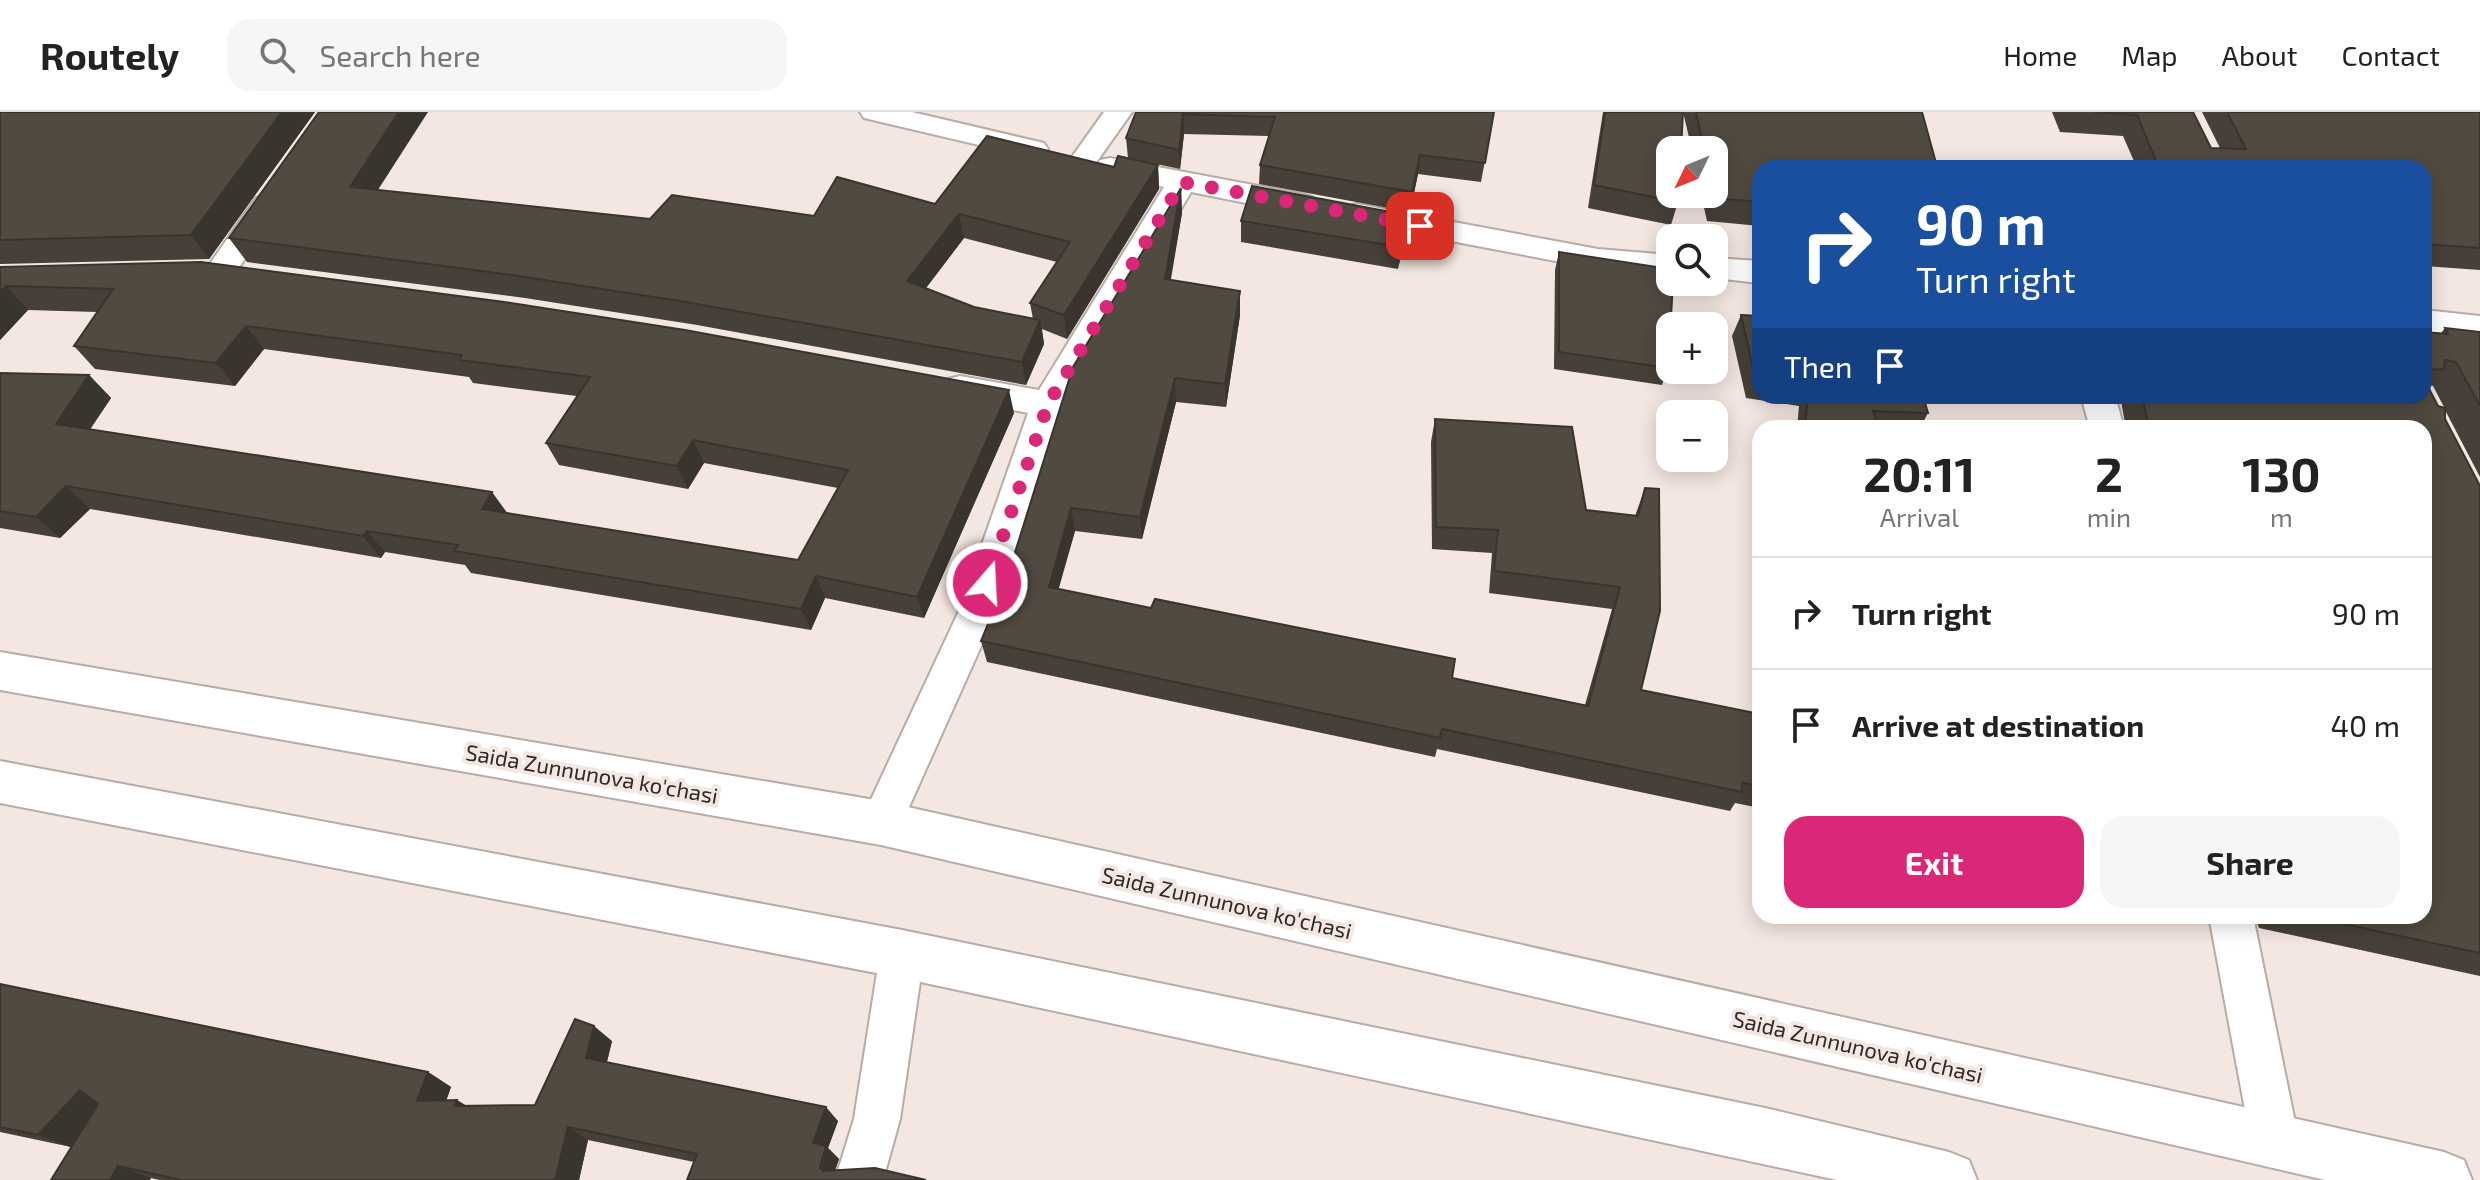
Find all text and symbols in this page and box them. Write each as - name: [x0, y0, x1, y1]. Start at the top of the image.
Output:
- search box: [227, 19, 787, 91]
- text: Routely: [40, 32, 179, 78]
- icon: search: [255, 33, 299, 77]
- text: Search here: [319, 37, 481, 73]
- text: Home: [2003, 38, 2077, 72]
- text: Map: [2121, 38, 2178, 72]
- text: About: [2222, 38, 2297, 72]
- text: Contact: [2341, 38, 2440, 72]
- north arrow: [1656, 136, 1728, 208]
- map controls: [1656, 136, 1728, 472]
- text: 90 m: [1916, 189, 2046, 256]
- pin: [1386, 192, 1454, 260]
- icon: right: [1784, 192, 1888, 296]
- icon: arrive: [1398, 204, 1442, 248]
- button: search: [1656, 224, 1728, 296]
- text: Turn right: [1916, 257, 2076, 300]
- button: +: [1656, 312, 1728, 384]
- icon: arrive: [1868, 344, 1912, 388]
- text: Then: [1784, 348, 1852, 384]
- button: −: [1656, 400, 1728, 472]
- text: 20:11: [1863, 444, 1975, 502]
- text: 2: [2095, 444, 2123, 502]
- text: 130: [2242, 444, 2321, 502]
- text: Arrival: [1880, 501, 1959, 532]
- text: min: [2087, 501, 2131, 532]
- text: m: [2270, 501, 2293, 532]
- position arrow: [945, 541, 1029, 625]
- icon: right: [1784, 591, 1828, 635]
- text: Turn right: [1852, 595, 1992, 631]
- text: 90 m: [2332, 595, 2400, 631]
- icon: arrive: [1784, 703, 1828, 747]
- text: Arrive at destination: [1852, 707, 2144, 743]
- text: 40 m: [2330, 707, 2400, 743]
- street label: Saida Zunnunova ko'chasi: [464, 738, 720, 808]
- button: Exit: [1784, 816, 2084, 908]
- button: Share: [2100, 816, 2400, 908]
- street label: Saida Zunnunova ko'chasi: [1100, 861, 1354, 943]
- street label: Saida Zunnunova ko'chasi: [1731, 1005, 1985, 1087]

